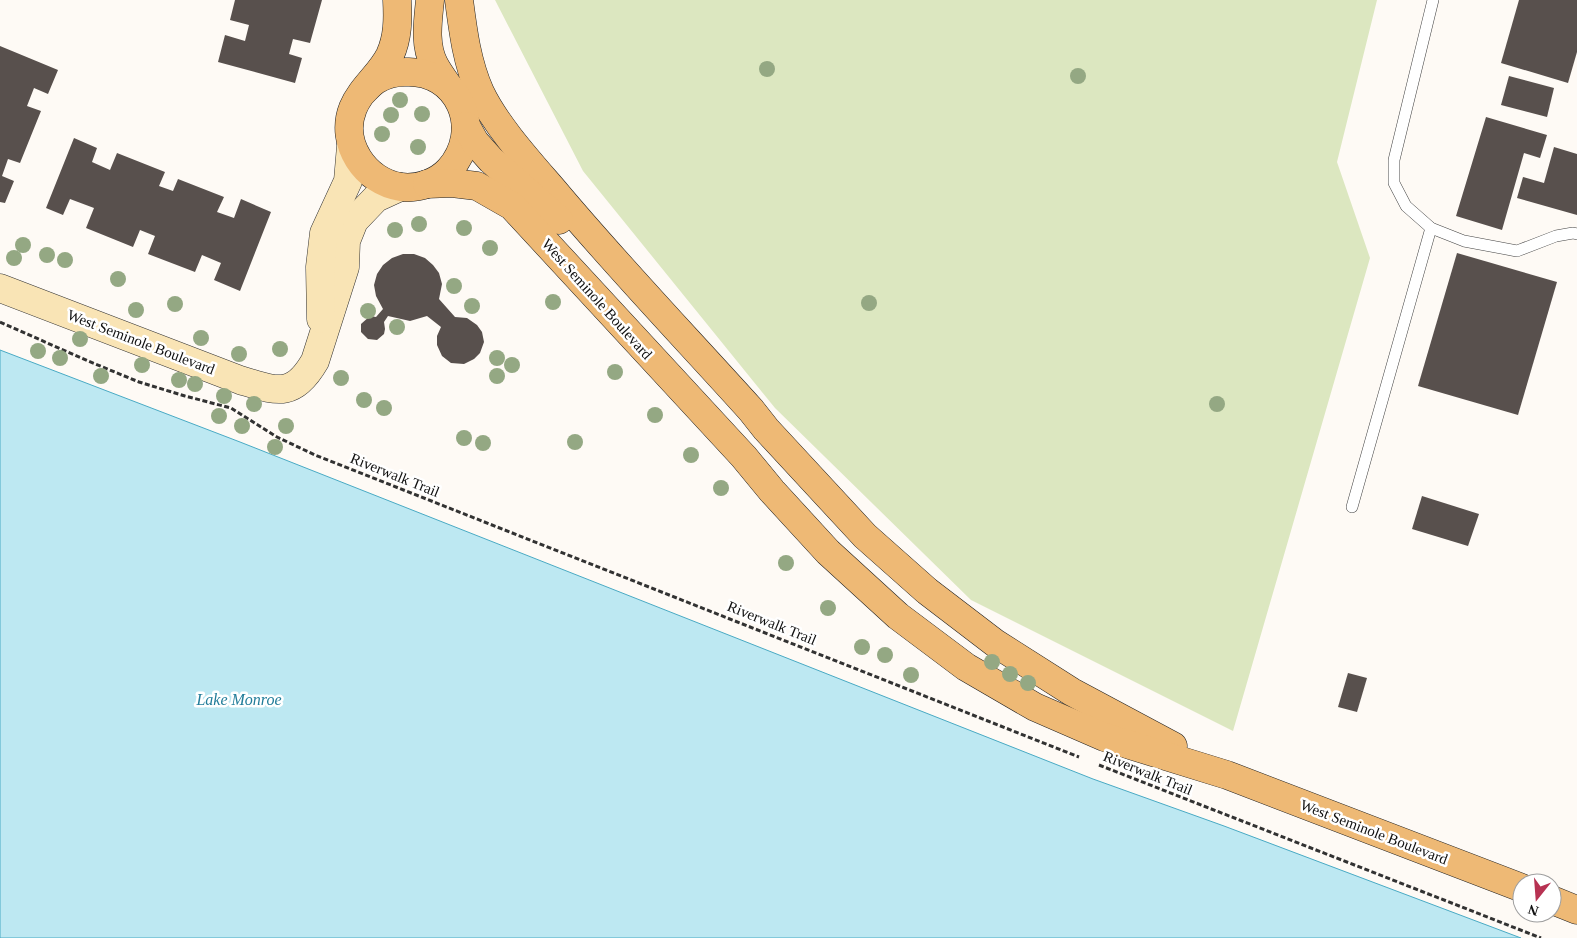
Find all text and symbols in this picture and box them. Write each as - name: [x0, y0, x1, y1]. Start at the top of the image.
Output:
- street label: West Seminole Boulevard: [539, 236, 656, 363]
- street label: West Seminole Boulevard: [65, 307, 217, 378]
- street label: Riverwalk Trail: [348, 450, 442, 500]
- street label: Riverwalk Trail: [725, 598, 819, 648]
- water label: Lake Monroe: [195, 691, 282, 708]
- street label: Riverwalk Trail: [1101, 748, 1195, 798]
- street label: West Seminole Boulevard: [1298, 797, 1450, 868]
- north arrow: [1512, 873, 1562, 923]
- text: N: [1526, 901, 1540, 919]

